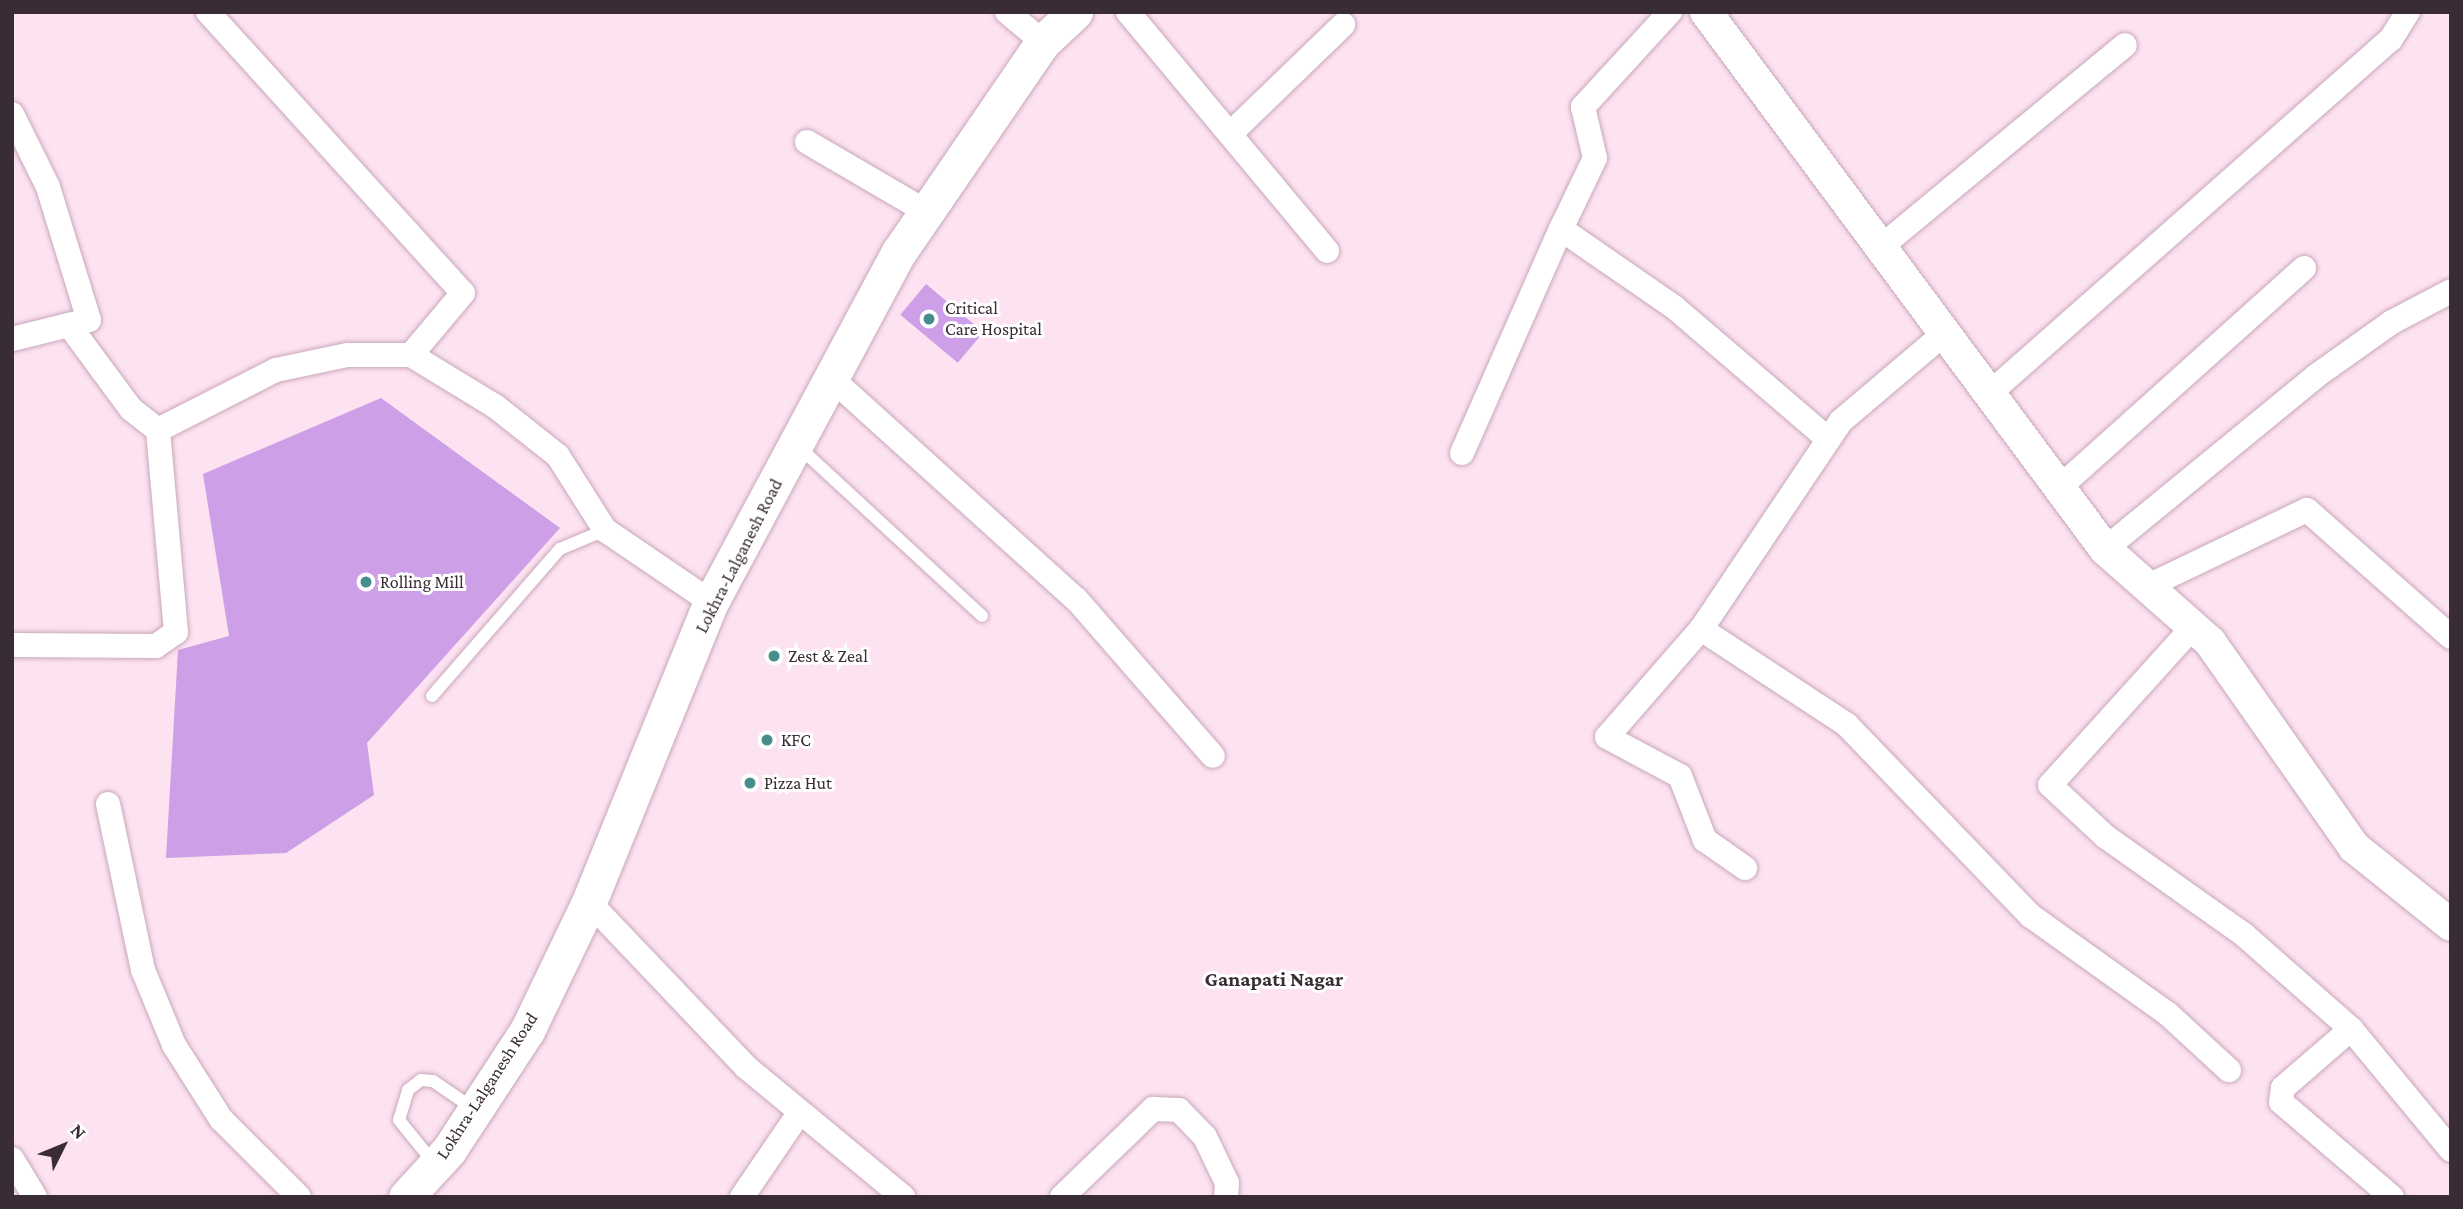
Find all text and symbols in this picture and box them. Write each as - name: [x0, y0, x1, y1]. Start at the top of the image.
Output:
- place label: Critical Care Hospital: [945, 298, 1042, 340]
- marker: Critical Care Hospital: [919, 309, 939, 329]
- street label: Lokhra-Lalganesh Road: [691, 475, 787, 637]
- place label: Rolling Mill: [380, 571, 464, 593]
- marker: Rolling Mill: [358, 574, 374, 590]
- place label: Zest & Zeal: [788, 645, 868, 667]
- marker: Zest & Zeal: [766, 648, 782, 664]
- place label: KFC: [781, 729, 811, 751]
- marker: KFC: [759, 732, 775, 748]
- place label: Pizza Hut: [764, 772, 832, 794]
- marker: Pizza Hut: [742, 775, 758, 791]
- district label: Ganapati Nagar: [1204, 966, 1344, 992]
- street label: Lokhra-Lalganesh Road: [432, 1009, 542, 1163]
- north arrow: [28, 1111, 98, 1181]
- text: N: [67, 1119, 91, 1143]

